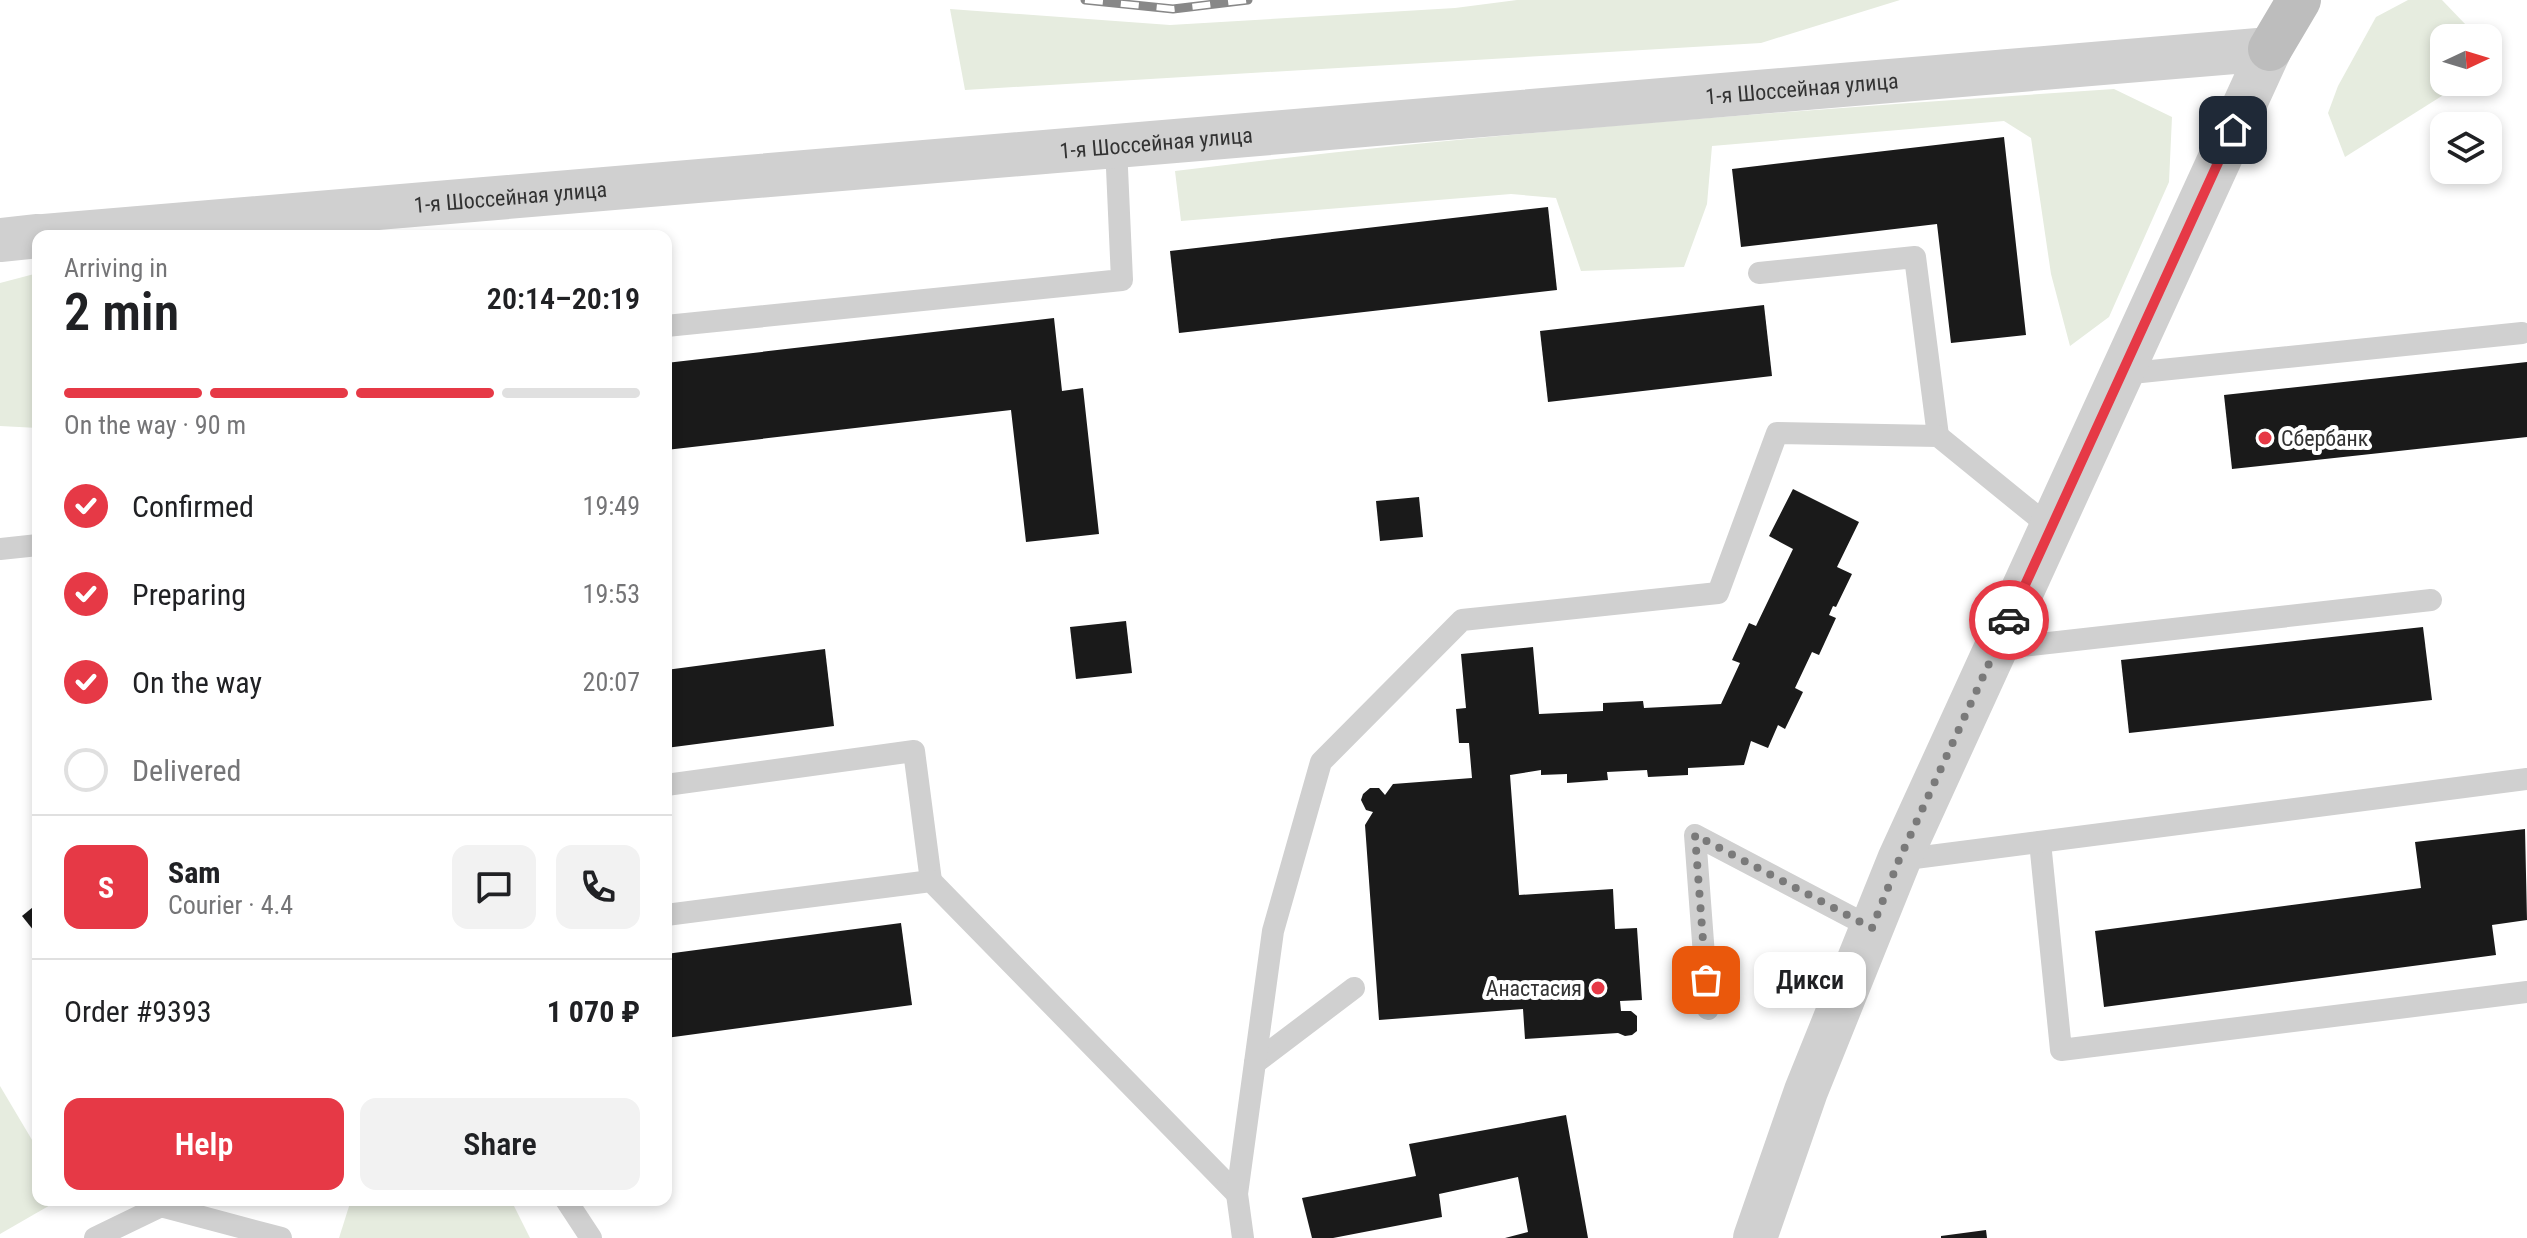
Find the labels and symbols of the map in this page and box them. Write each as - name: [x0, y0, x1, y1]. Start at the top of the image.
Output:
- north arrow: [2430, 24, 2502, 96]
- street label: 1-я Шоссейная улица: [1704, 68, 1899, 109]
- pin: [2199, 96, 2267, 164]
- street label: 1-я Шоссейная улица: [1059, 122, 1254, 163]
- street label: 1-я Шоссейная улица: [413, 176, 608, 217]
- place label: Сбербанк: [2281, 426, 2369, 451]
- marker: Сбербанк: [2256, 429, 2274, 447]
- courier: [1969, 580, 2049, 660]
- pin: [1672, 946, 1740, 1014]
- callout: Дикси: [1754, 952, 1866, 1008]
- place label: Анастасия: [1486, 976, 1582, 1001]
- marker: Анастасия: [1589, 979, 1607, 997]

